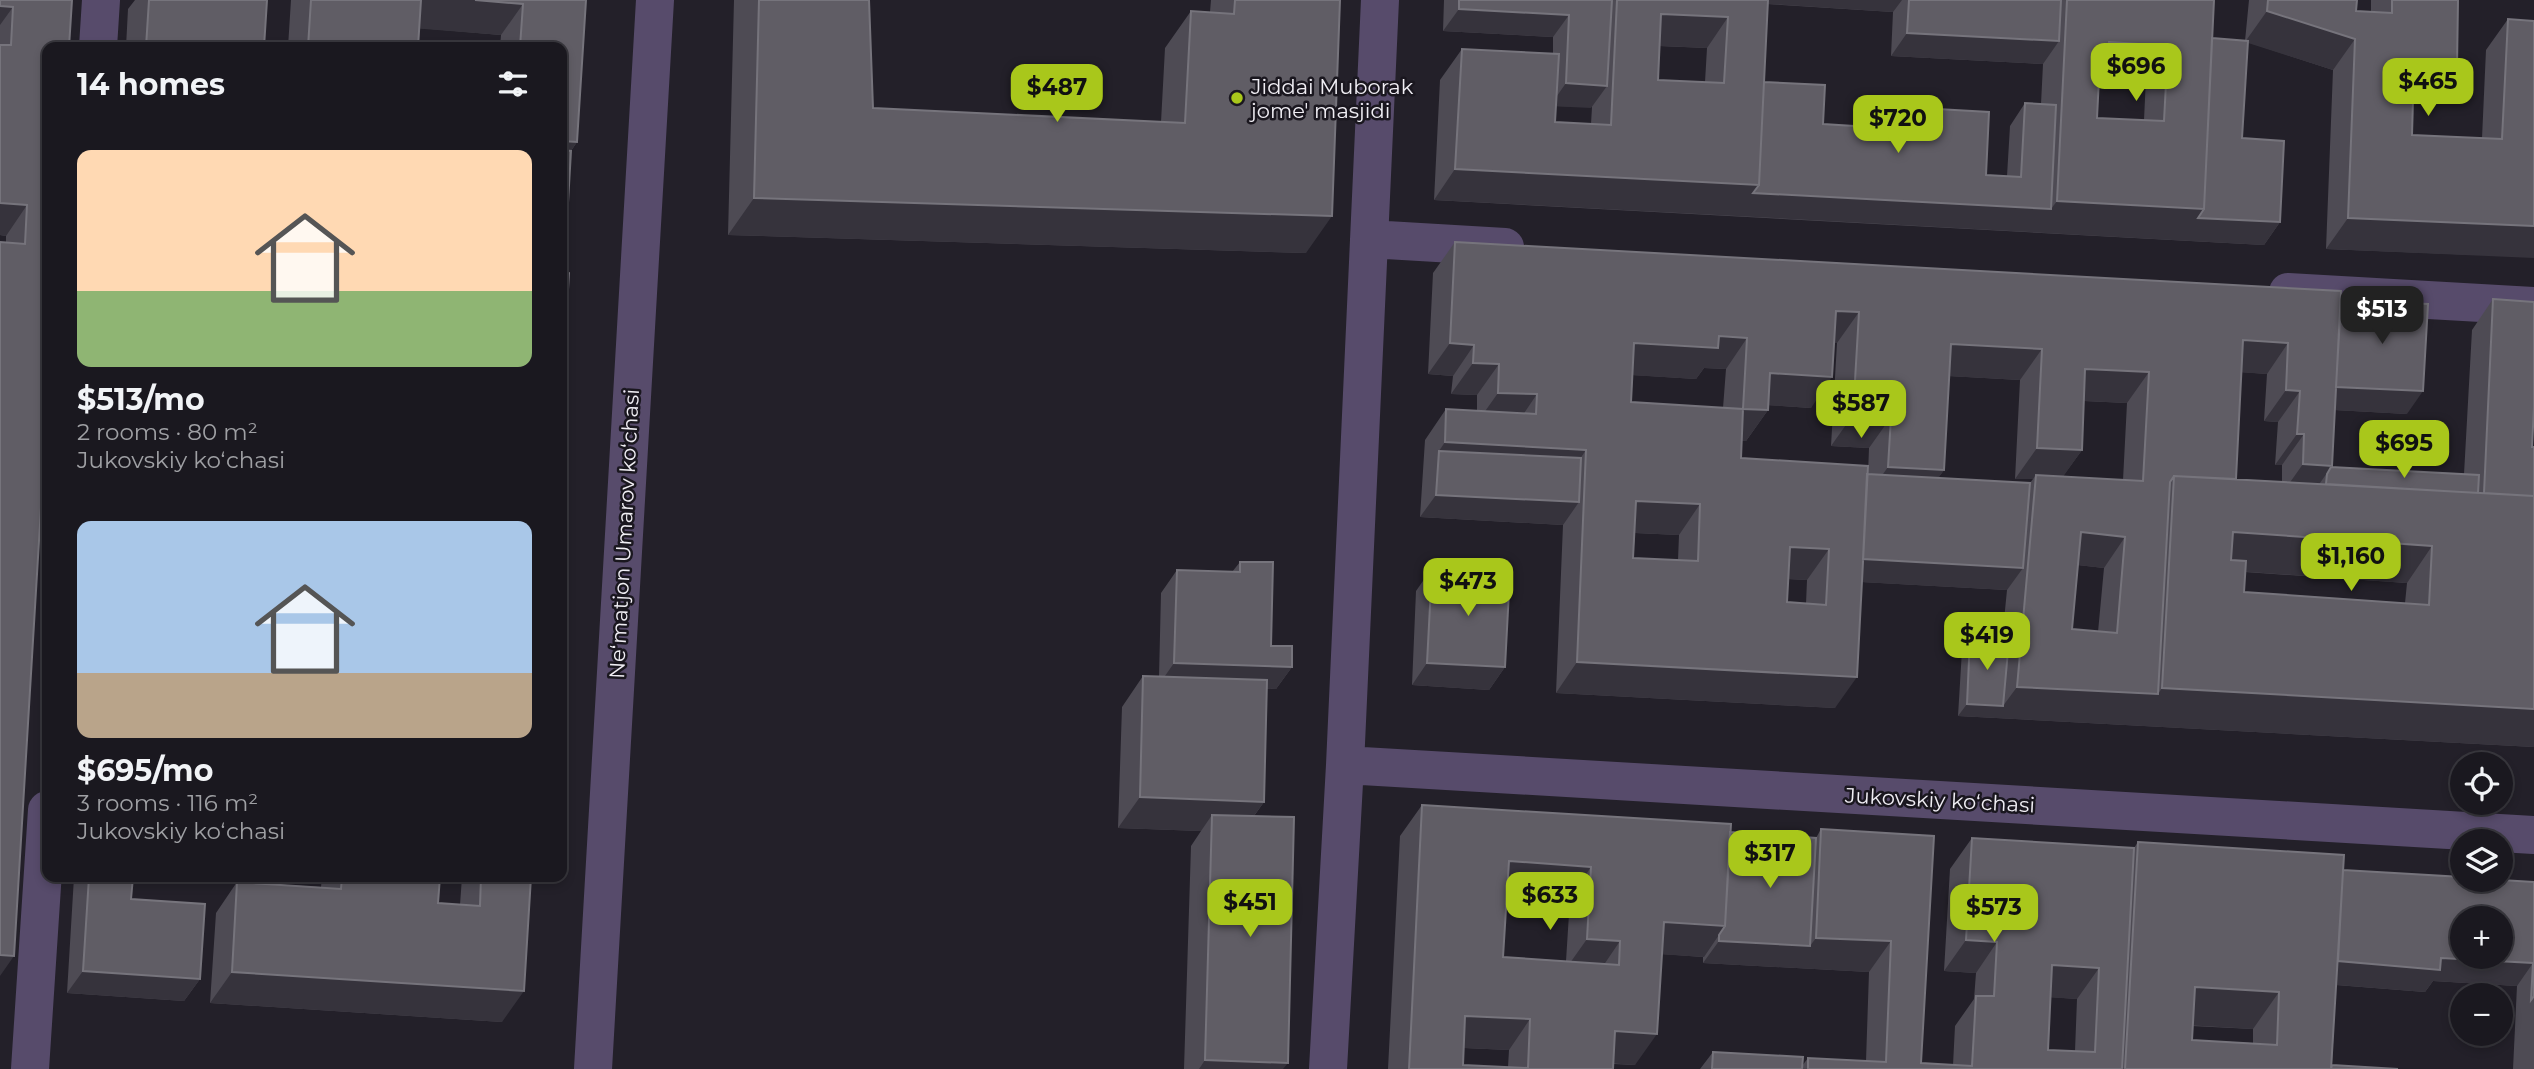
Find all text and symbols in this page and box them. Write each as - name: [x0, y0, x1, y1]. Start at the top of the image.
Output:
- pin: $696: [2095, 43, 2177, 103]
- text: $696: [2107, 52, 2165, 80]
- pin: $465: [2387, 58, 2469, 118]
- pin: $487: [1016, 64, 1098, 124]
- icon: filters: [494, 65, 532, 103]
- text: 14 homes: [77, 66, 225, 103]
- text: $465: [2398, 67, 2458, 95]
- text: $487: [1027, 73, 1087, 101]
- place label: Jiddai Muborak jome' masjidi: [1249, 74, 1414, 123]
- marker: Jiddai Muborak jome' masjidi: [1229, 90, 1245, 106]
- pin: $720: [1857, 96, 1939, 155]
- text: $720: [1869, 104, 1927, 132]
- icon: home: [242, 195, 368, 321]
- pin: $513: [2341, 286, 2423, 346]
- text: $513: [2357, 295, 2408, 323]
- pin: $587: [1820, 380, 1902, 440]
- text: $513/mo: [77, 381, 205, 418]
- street label: Neʻmatjon Umarov koʻchasi: [604, 388, 644, 680]
- text: $587: [1832, 389, 1890, 417]
- text: 2 rooms · 80 m²: [77, 418, 258, 446]
- pin: $695: [2363, 420, 2445, 480]
- text: $695: [2375, 429, 2433, 457]
- text: Jukovskiy koʻchasi: [77, 446, 285, 474]
- pin: $1,160: [2294, 534, 2408, 593]
- text: $1,160: [2317, 542, 2385, 570]
- pin: $473: [1427, 558, 1509, 618]
- icon: home: [242, 566, 368, 692]
- text: $473: [1439, 567, 1497, 595]
- pin: $419: [1946, 612, 2028, 672]
- text: $419: [1960, 621, 2014, 649]
- text: $695/mo: [77, 752, 213, 789]
- map controls: [2450, 752, 2513, 1046]
- button: locate: [2450, 752, 2513, 815]
- street label: Jukovskiy koʻchasi: [1843, 782, 2036, 817]
- text: 3 rooms · 116 m²: [77, 789, 258, 817]
- text: Jukovskiy koʻchasi: [77, 817, 285, 845]
- button: layers: [2450, 829, 2513, 892]
- pin: $317: [1729, 830, 1811, 890]
- text: $317: [1744, 839, 1796, 867]
- pin: $633: [1509, 872, 1591, 932]
- pin: $451: [1209, 880, 1291, 939]
- text: $633: [1522, 881, 1578, 909]
- pin: $573: [1953, 884, 2035, 944]
- text: $451: [1223, 888, 1277, 916]
- text: $573: [1966, 893, 2022, 921]
- button: +: [2450, 906, 2513, 969]
- button: −: [2450, 983, 2513, 1046]

